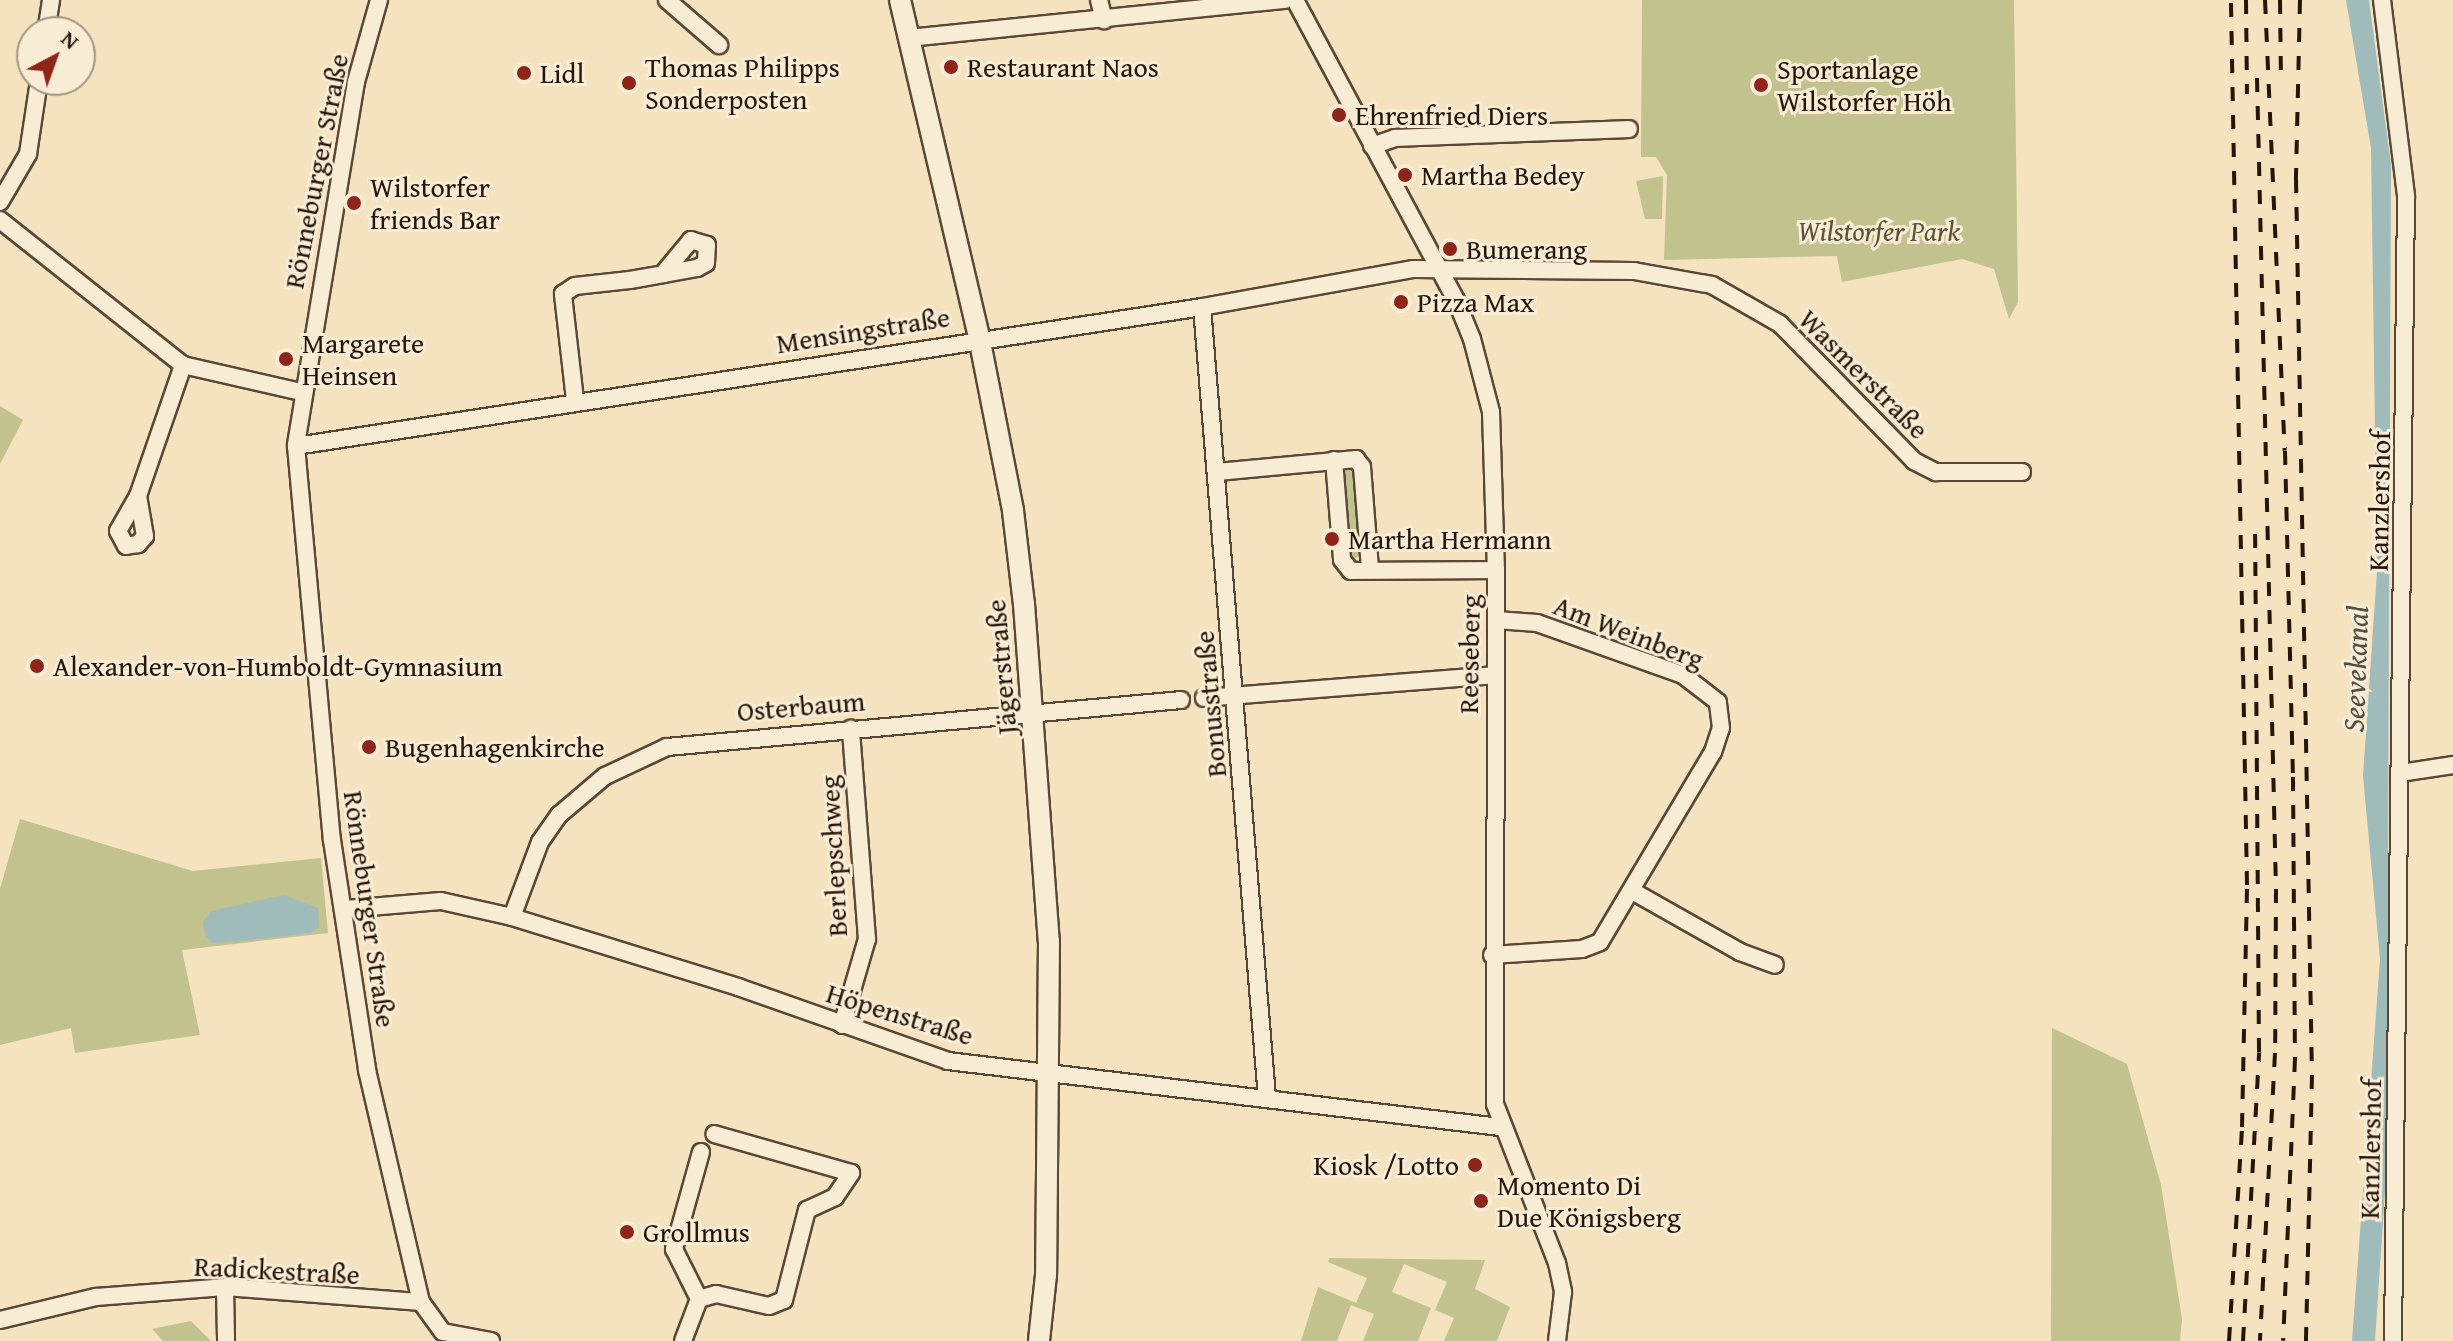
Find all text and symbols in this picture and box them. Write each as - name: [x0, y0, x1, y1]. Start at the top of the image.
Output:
- north arrow: [16, 16, 96, 96]
- text: N: [54, 22, 86, 56]
- place label: Thomas Philipps Sonderposten: [645, 50, 840, 116]
- place label: Restaurant Naos: [967, 50, 1159, 84]
- street label: Rönneburger Straße: [277, 51, 355, 291]
- place label: Sportanlage Wilstorfer Höh: [1777, 52, 1952, 118]
- place label: Lidl: [540, 56, 584, 90]
- marker: Restaurant Naos: [942, 58, 960, 76]
- marker: Lidl: [515, 64, 533, 82]
- marker: Thomas Philipps Sonderposten: [620, 74, 638, 92]
- marker: Sportanlage Wilstorfer Höh: [1752, 76, 1770, 94]
- place label: Ehrenfried Diers: [1355, 98, 1548, 132]
- marker: Ehrenfried Diers: [1330, 106, 1348, 124]
- place label: Martha Bedey: [1421, 158, 1585, 192]
- marker: Martha Bedey: [1396, 166, 1414, 184]
- place label: Wilstorfer friends Bar: [370, 170, 500, 236]
- marker: Wilstorfer friends Bar: [345, 194, 363, 212]
- park label: Wilstorfer Park: [1798, 214, 1960, 248]
- place label: Bumerang: [1466, 232, 1587, 266]
- marker: Bumerang: [1441, 240, 1459, 258]
- place label: Pizza Max: [1417, 285, 1534, 319]
- marker: Pizza Max: [1392, 293, 1410, 311]
- street label: Mensingstraße: [774, 300, 952, 360]
- street label: Wasmerstraße: [1792, 302, 1936, 446]
- place label: Margarete Heinsen: [302, 326, 424, 392]
- marker: Margarete Heinsen: [277, 350, 295, 368]
- street label: Kanzlershof: [2361, 431, 2397, 571]
- place label: Martha Hermann: [1348, 522, 1552, 556]
- marker: Martha Hermann: [1323, 530, 1341, 548]
- street label: Am Weinberg: [1549, 588, 1709, 676]
- street label: Reeseberg: [1451, 594, 1487, 714]
- street label: Jägerstraße: [978, 598, 1024, 736]
- water label: Seevekanal: [2335, 605, 2375, 733]
- street label: Bonusstraße: [1187, 629, 1233, 779]
- place label: Alexander-von-Humboldt-Gymnasium: [53, 649, 503, 683]
- marker: Alexander-von-Humboldt-Gymnasium: [28, 657, 46, 675]
- street label: Osterbaum: [736, 684, 866, 728]
- place label: Bugenhagenkirche: [385, 730, 605, 764]
- marker: Bugenhagenkirche: [360, 738, 378, 756]
- street label: Berlepschweg: [812, 774, 854, 938]
- street label: Rönneburger Straße: [337, 789, 403, 1029]
- street label: Höpenstraße: [822, 976, 978, 1052]
- street label: Kanzlershof: [2352, 1079, 2388, 1219]
- place label: Kiosk /Lotto: [1314, 1148, 1459, 1182]
- marker: Kiosk /Lotto: [1466, 1156, 1484, 1174]
- place label: Momento Di Due Königsberg: [1497, 1168, 1681, 1234]
- marker: Momento Di Due Königsberg: [1472, 1192, 1490, 1210]
- place label: Grollmus: [643, 1215, 750, 1249]
- marker: Grollmus: [618, 1223, 636, 1241]
- street label: Radickestraße: [193, 1249, 361, 1291]

